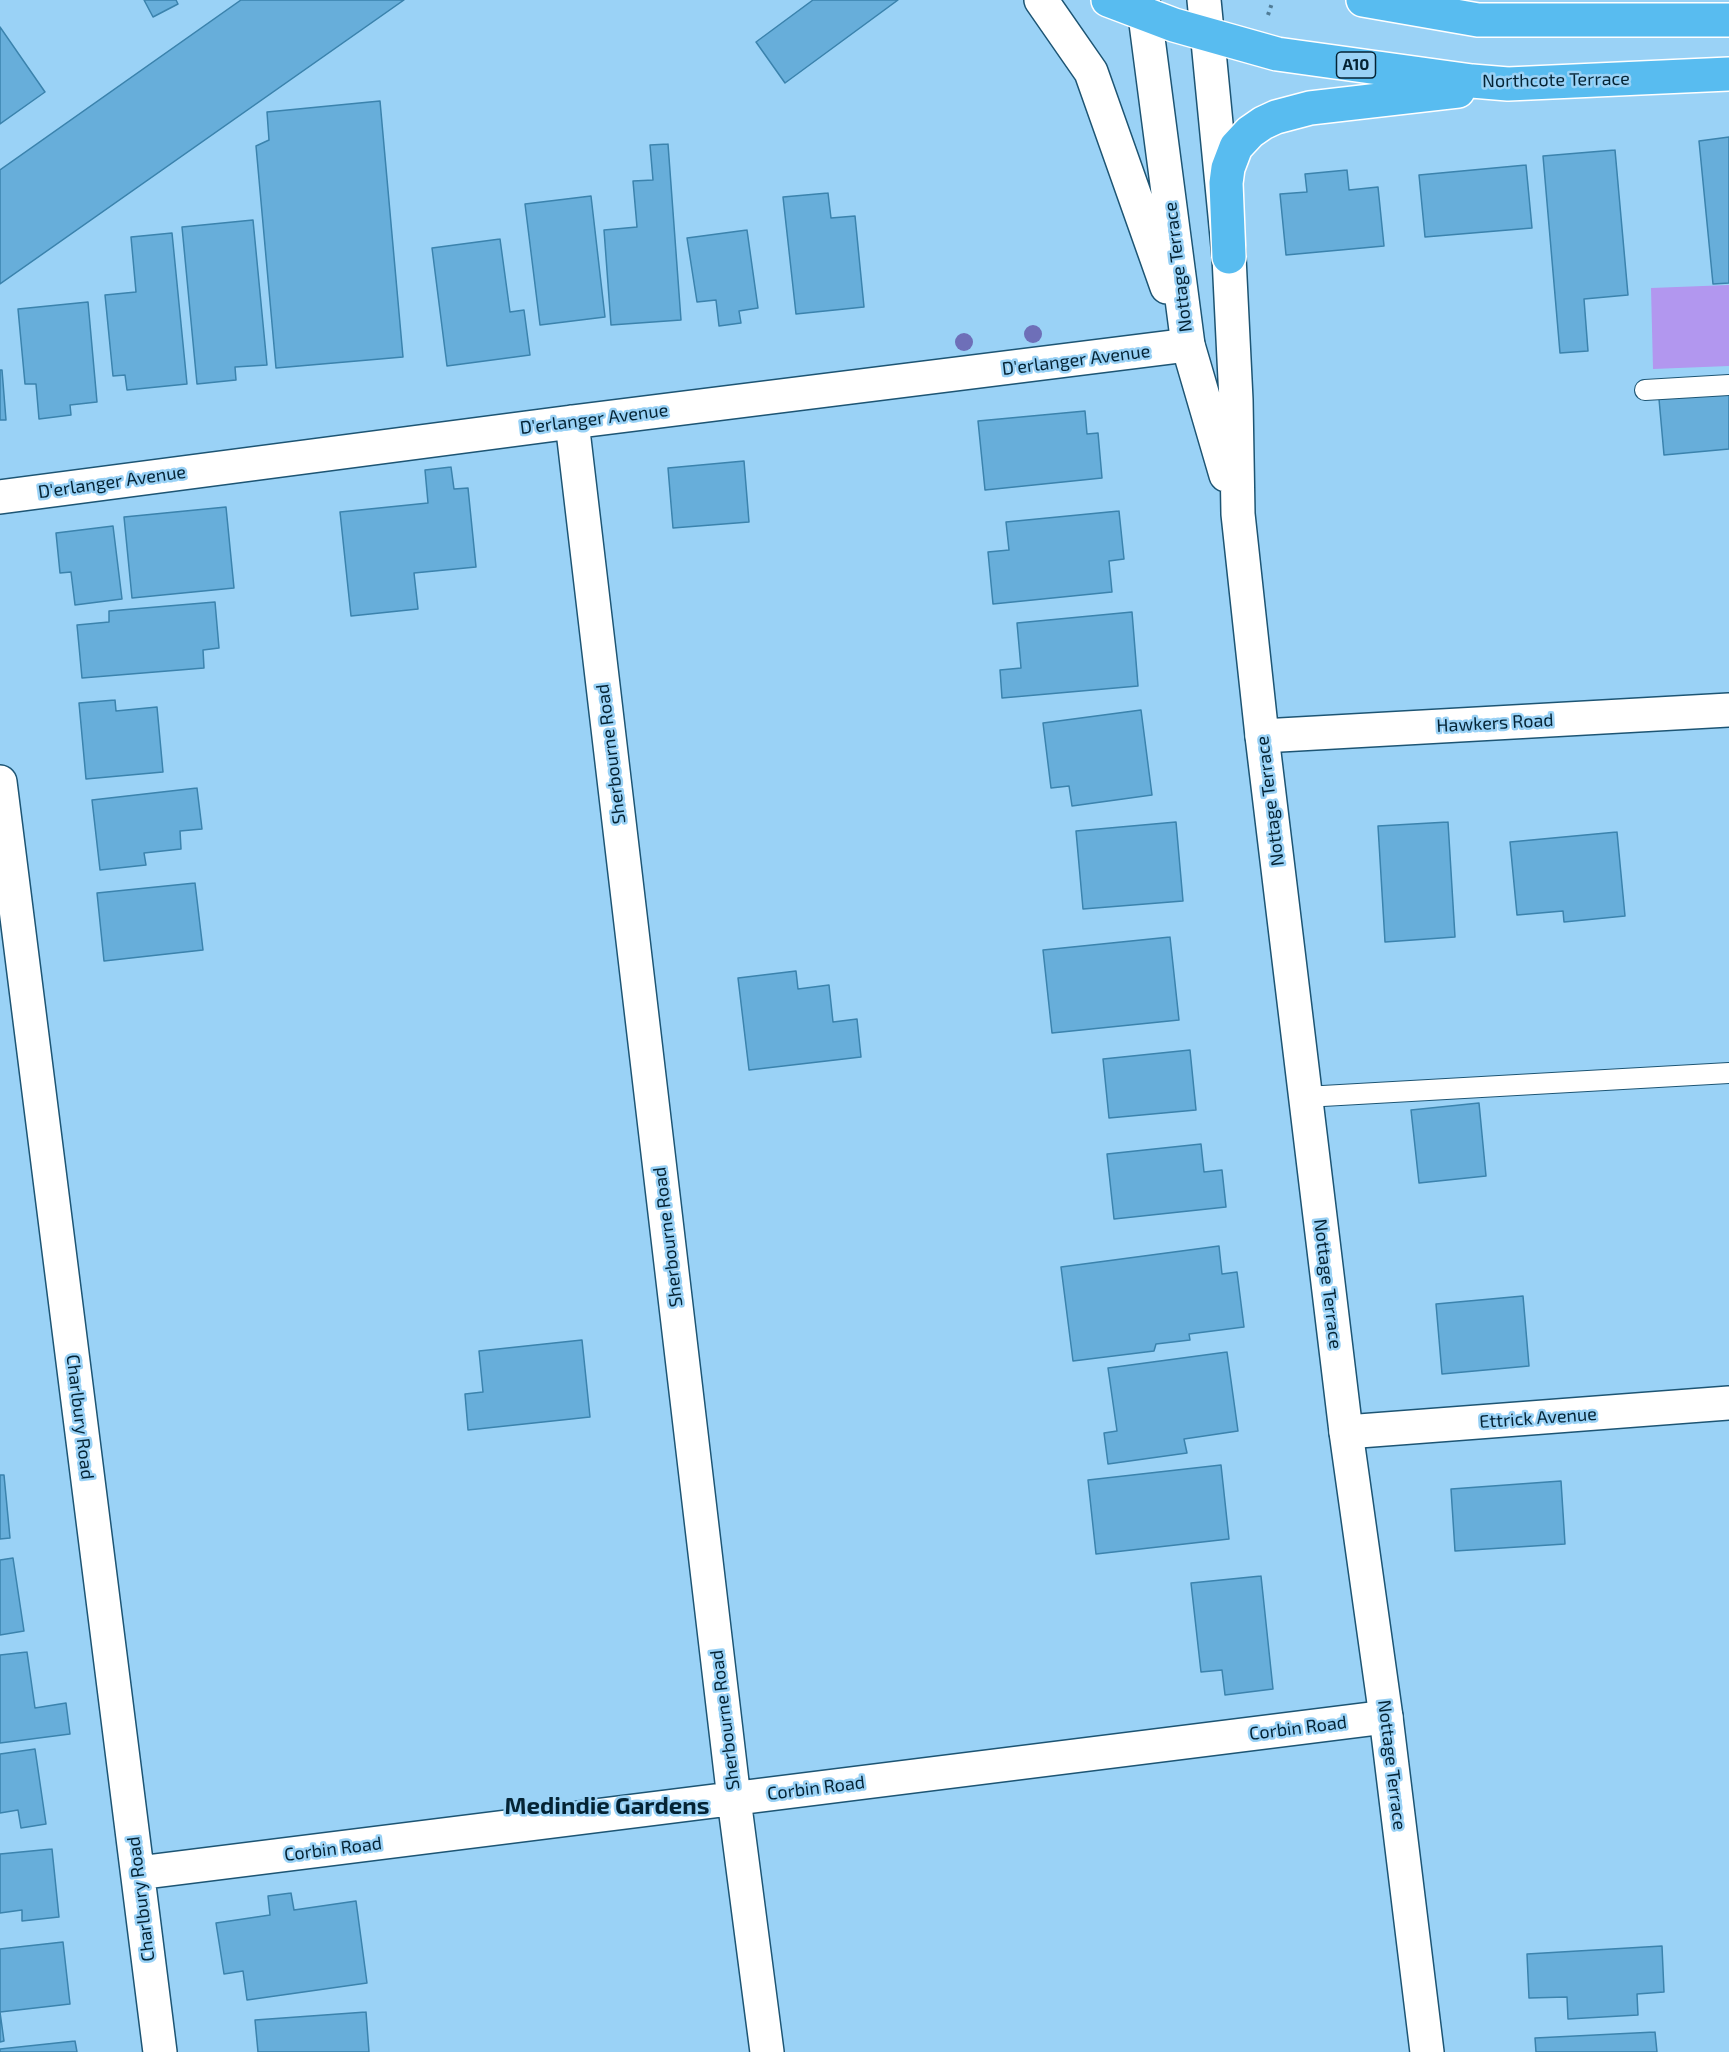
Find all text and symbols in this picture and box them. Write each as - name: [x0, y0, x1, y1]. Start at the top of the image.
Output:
- road number: A10: [1336, 52, 1376, 78]
- street label: Northcote Terrace: [1482, 68, 1630, 92]
- street label: Nottage Terrace: [1159, 201, 1197, 333]
- street label: D'erlanger Avenue: [1001, 340, 1151, 380]
- street label: D'erlanger Avenue: [519, 399, 669, 439]
- street label: D'erlanger Avenue: [37, 461, 187, 503]
- street label: Sherbourne Road: [592, 683, 630, 825]
- street label: Hawkers Road: [1436, 709, 1554, 737]
- street label: Nottage Terrace: [1251, 735, 1289, 867]
- street label: Sherbourne Road: [649, 1166, 687, 1308]
- street label: Nottage Terrace: [1309, 1218, 1347, 1350]
- street label: Charlbury Road: [62, 1353, 98, 1481]
- street label: Ettrick Avenue: [1479, 1403, 1597, 1433]
- street label: Sherbourne Road: [706, 1649, 744, 1791]
- street label: Nottage Terrace: [1373, 1699, 1411, 1831]
- street label: Corbin Road: [1248, 1711, 1348, 1745]
- street label: Corbin Road: [766, 1771, 866, 1805]
- district label: Medindie Gardens: [505, 1792, 709, 1820]
- street label: Corbin Road: [283, 1832, 383, 1866]
- street label: Charlbury Road: [123, 1835, 159, 1963]

